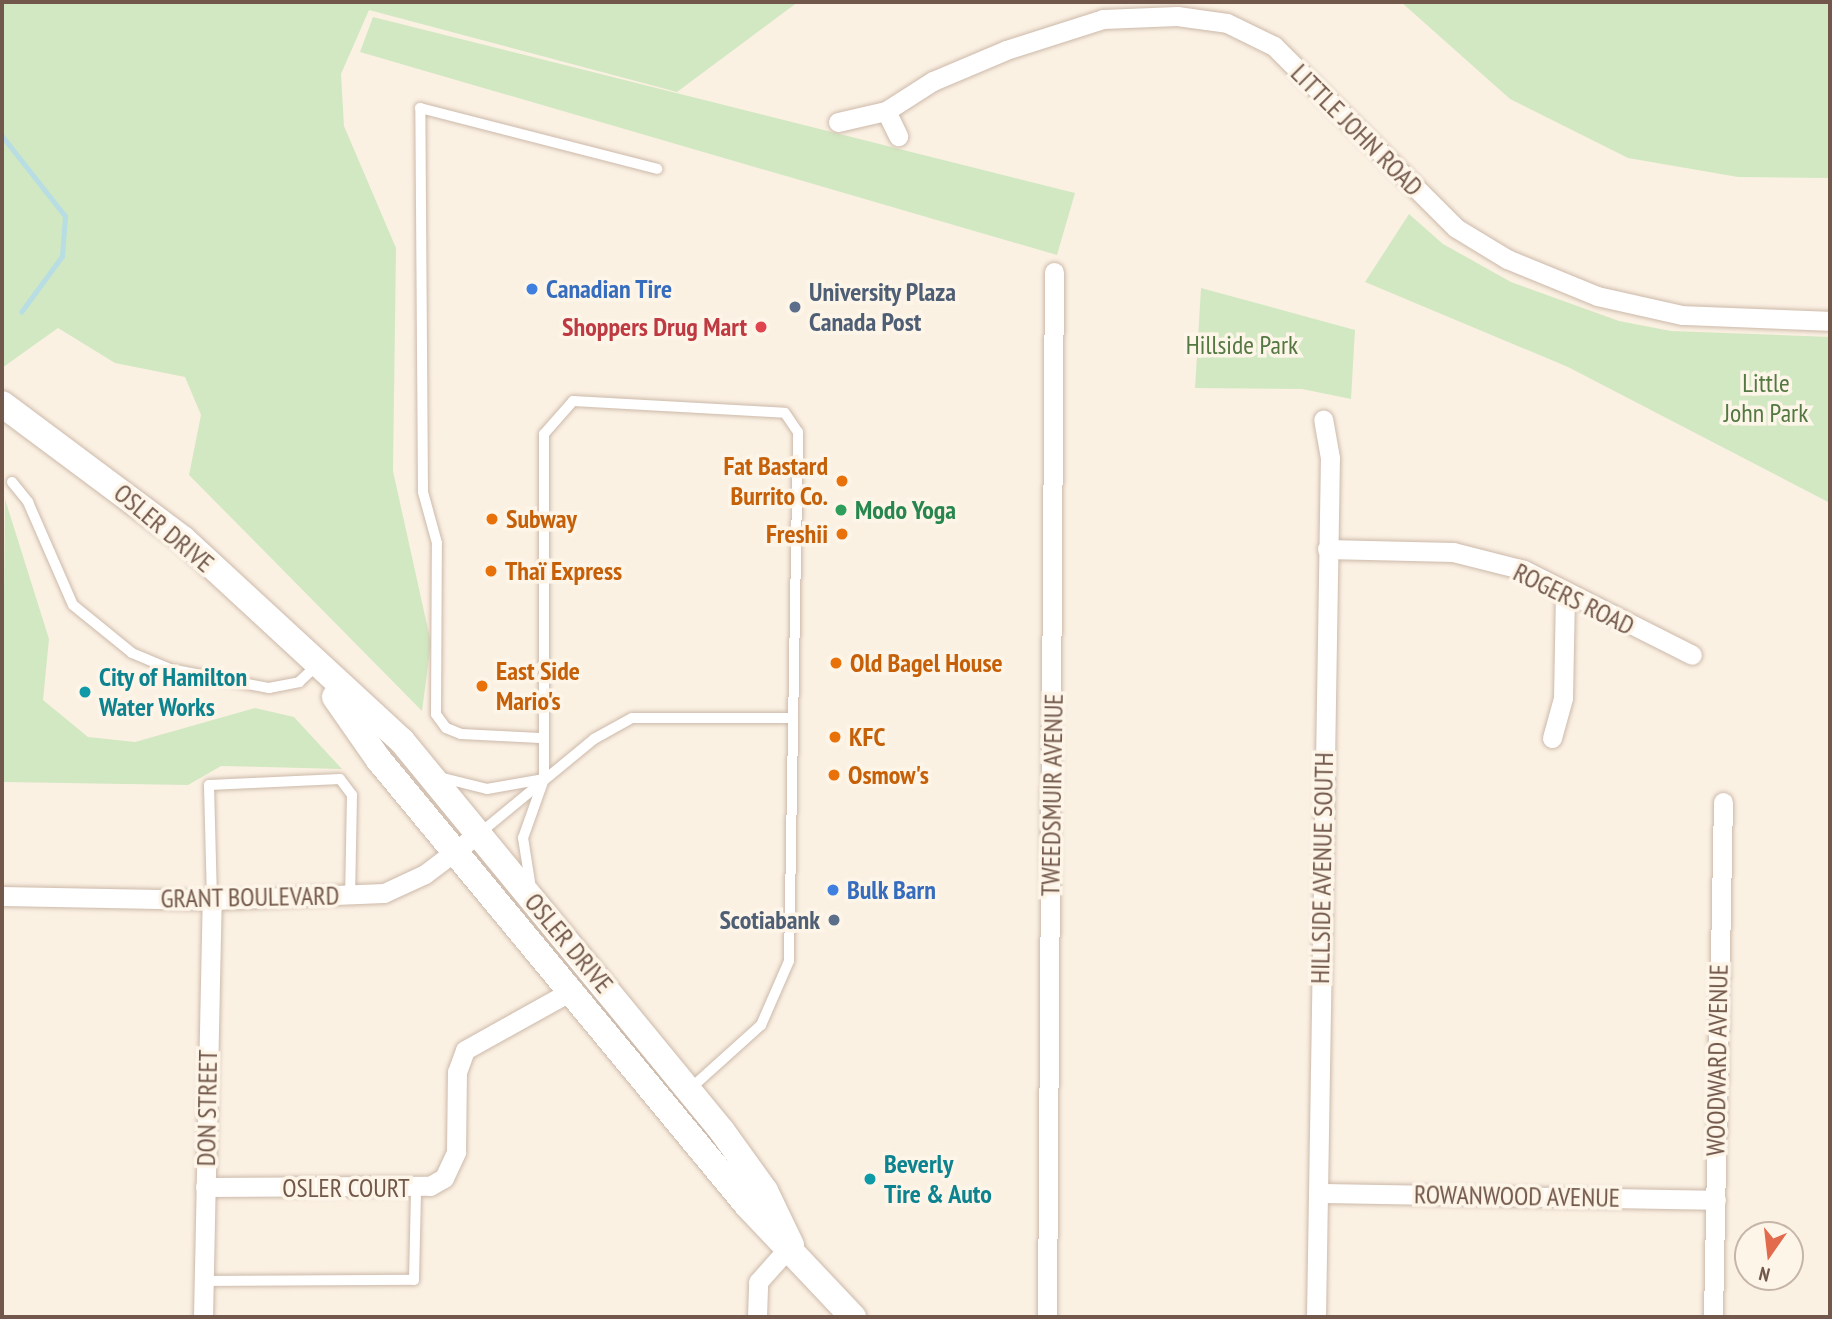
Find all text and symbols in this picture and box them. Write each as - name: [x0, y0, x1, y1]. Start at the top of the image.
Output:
- street label: LITTLE JOHN ROAD: [1285, 58, 1429, 202]
- place label: Canadian Tire: [546, 273, 673, 305]
- place label: University Plaza Canada Post: [809, 276, 957, 338]
- marker: Canadian Tire: [524, 281, 540, 297]
- marker: University Plaza Canada Post: [787, 299, 803, 315]
- place label: Shoppers Drug Mart: [562, 311, 747, 343]
- marker: Shoppers Drug Mart: [753, 319, 769, 335]
- park label: Hillside Park: [1186, 329, 1298, 361]
- park label: Little John Park: [1724, 367, 1808, 428]
- place label: Fat Bastard Burrito Co.: [723, 450, 828, 512]
- marker: Fat Bastard Burrito Co.: [834, 473, 850, 489]
- street label: OSLER DRIVE: [108, 477, 220, 579]
- place label: Modo Yoga: [855, 494, 957, 526]
- marker: Modo Yoga: [833, 502, 849, 518]
- place label: Subway: [506, 503, 577, 535]
- marker: Subway: [484, 511, 500, 527]
- place label: Freshii: [766, 518, 828, 550]
- marker: Freshii: [834, 526, 850, 542]
- place label: Thaï Express: [505, 555, 622, 587]
- street label: ROGERS ROAD: [1509, 556, 1639, 642]
- marker: Thaï Express: [483, 563, 499, 579]
- place label: Old Bagel House: [850, 647, 1003, 679]
- place label: East Side Mario's: [496, 655, 580, 716]
- marker: Old Bagel House: [828, 655, 844, 671]
- place label: City of Hamilton Water Works: [99, 661, 248, 722]
- marker: East Side Mario's: [474, 678, 490, 694]
- marker: City of Hamilton Water Works: [77, 684, 93, 700]
- street label: TWEEDSMUIR AVENUE: [1035, 693, 1069, 897]
- place label: KFC: [849, 721, 885, 753]
- marker: KFC: [827, 729, 843, 745]
- street label: HILLSIDE AVENUE SOUTH: [1304, 752, 1340, 984]
- place label: Osmow's: [848, 759, 929, 791]
- marker: Osmow's: [826, 767, 842, 783]
- place label: Bulk Barn: [847, 874, 936, 906]
- street label: GRANT BOULEVARD: [160, 880, 340, 914]
- marker: Bulk Barn: [825, 882, 841, 898]
- street label: OSLER DRIVE: [518, 887, 620, 999]
- place label: Scotiabank: [719, 904, 820, 936]
- marker: Scotiabank: [826, 912, 842, 928]
- street label: WOODWARD AVENUE: [1700, 963, 1734, 1157]
- street label: DON STREET: [190, 1049, 224, 1167]
- place label: Beverly Tire & Auto: [884, 1148, 993, 1210]
- marker: Beverly Tire & Auto: [862, 1171, 878, 1187]
- street label: OSLER COURT: [282, 1172, 410, 1204]
- street label: ROWANWOOD AVENUE: [1413, 1179, 1621, 1213]
- north arrow: [1734, 1221, 1804, 1291]
- text: N: [1757, 1262, 1772, 1287]

